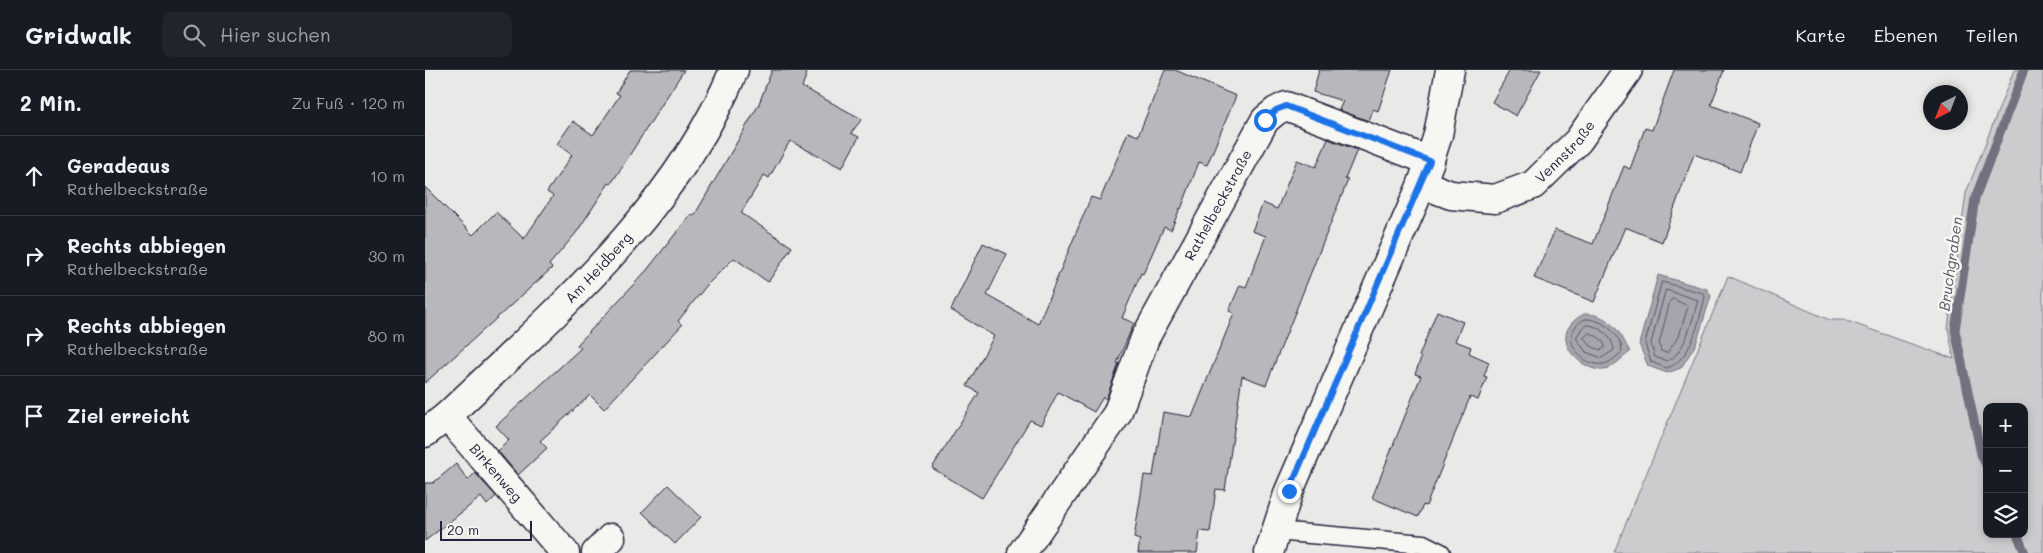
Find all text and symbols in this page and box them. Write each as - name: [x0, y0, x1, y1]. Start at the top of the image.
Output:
- search box: [162, 12, 512, 57]
- text: Gridwalk: [25, 19, 132, 50]
- icon: search: [180, 21, 208, 49]
- text: Hier suchen: [220, 22, 330, 47]
- text: Karte: [1795, 23, 1846, 47]
- text: Ebenen: [1874, 23, 1938, 47]
- text: Teilen: [1966, 23, 2018, 47]
- north arrow: [1923, 85, 1968, 130]
- text: 2 Min.: [20, 89, 82, 116]
- text: Zu Fuß · 120 m: [291, 92, 405, 113]
- route start: [1254, 109, 1277, 132]
- street label: Vennstraße: [1531, 116, 1599, 187]
- street label: Rathelbeckstraße: [1180, 146, 1256, 264]
- text: Geradeaus: [67, 153, 170, 178]
- icon: ahead: [20, 162, 48, 190]
- text: 10 m: [370, 165, 405, 186]
- text: Rathelbeckstraße: [67, 178, 208, 199]
- water label: Bruchgraben: [1933, 215, 1967, 312]
- street label: Am Heidberg: [561, 228, 636, 307]
- text: Rechts abbiegen: [67, 233, 226, 258]
- icon: right: [20, 242, 48, 270]
- text: 30 m: [368, 245, 405, 266]
- text: Rathelbeckstraße: [67, 258, 208, 279]
- text: Rechts abbiegen: [67, 313, 226, 338]
- icon: right: [20, 322, 48, 350]
- text: 80 m: [368, 325, 405, 346]
- text: Rathelbeckstraße: [67, 338, 208, 359]
- icon: arrive: [20, 402, 48, 430]
- text: Ziel erreicht: [67, 403, 190, 428]
- map controls: [1983, 403, 2028, 538]
- button: +: [1983, 403, 2028, 448]
- street label: Birkenweg: [466, 439, 527, 506]
- button: −: [1983, 448, 2028, 493]
- route end: [1278, 480, 1301, 503]
- button: layers: [1983, 493, 2028, 538]
- scale bar: [440, 518, 533, 541]
- text: 20 m: [447, 520, 479, 539]

